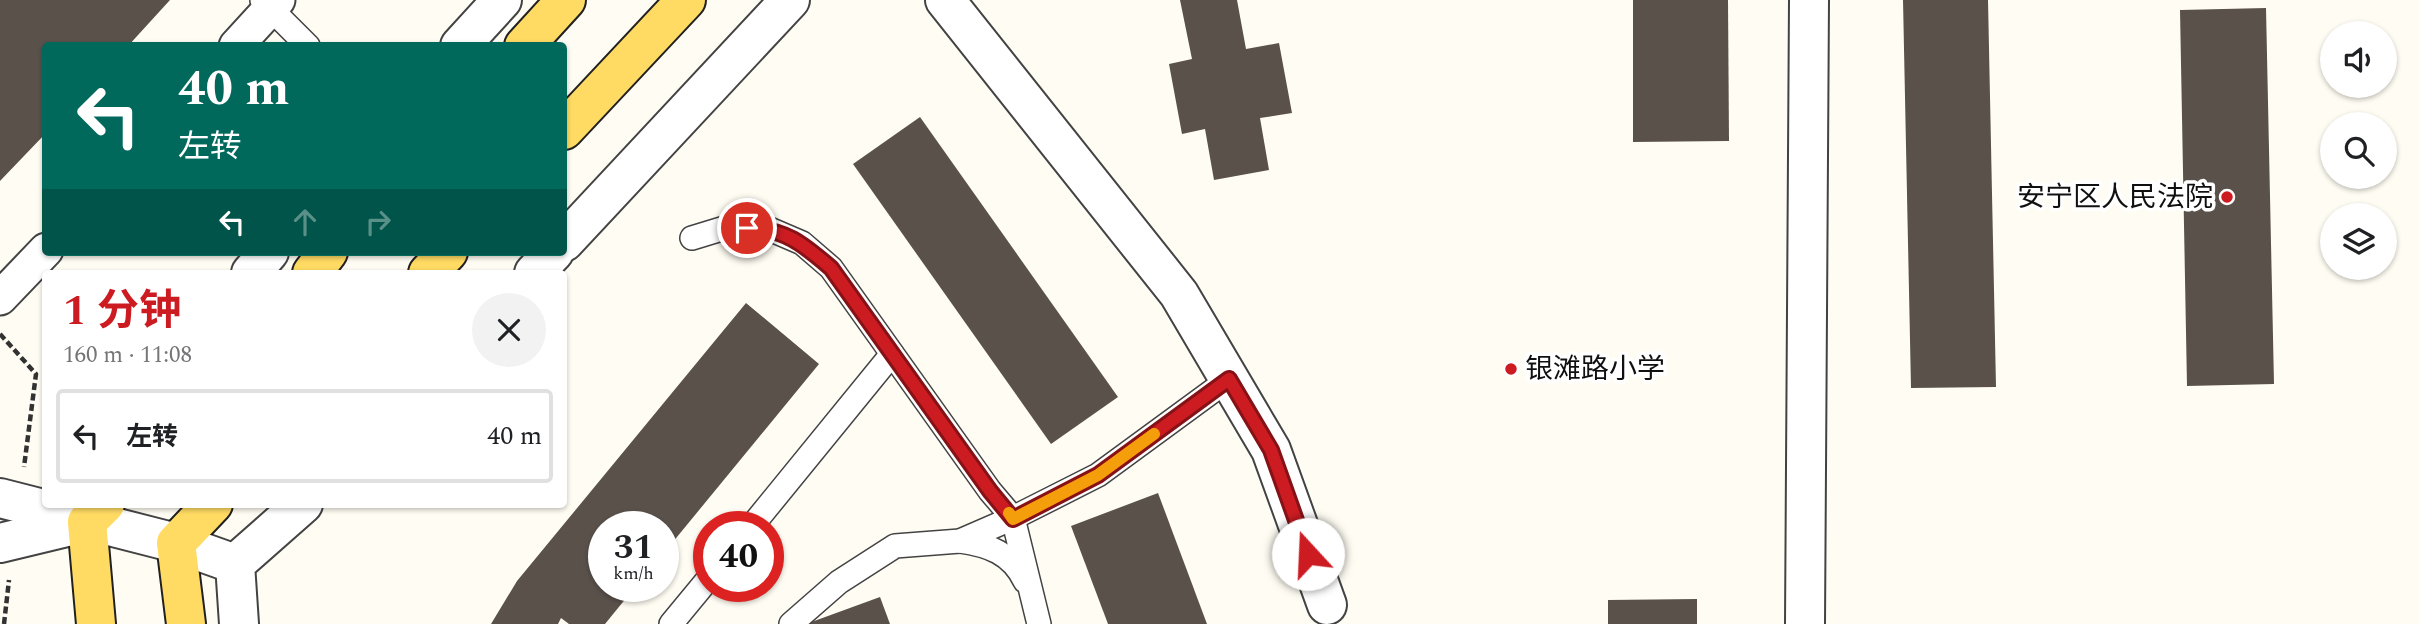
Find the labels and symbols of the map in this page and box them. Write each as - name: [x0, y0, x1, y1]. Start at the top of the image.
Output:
- place label: 安宁区人民法院: [2017, 176, 2213, 219]
- marker: 安宁区人民法院: [2219, 189, 2235, 205]
- pin: [717, 198, 777, 258]
- place label: 银滩路小学: [1525, 348, 1665, 391]
- marker: 银滩路小学: [1503, 361, 1519, 377]
- speed limit sign: 40: [693, 511, 784, 602]
- position arrow: [1271, 517, 1345, 591]

